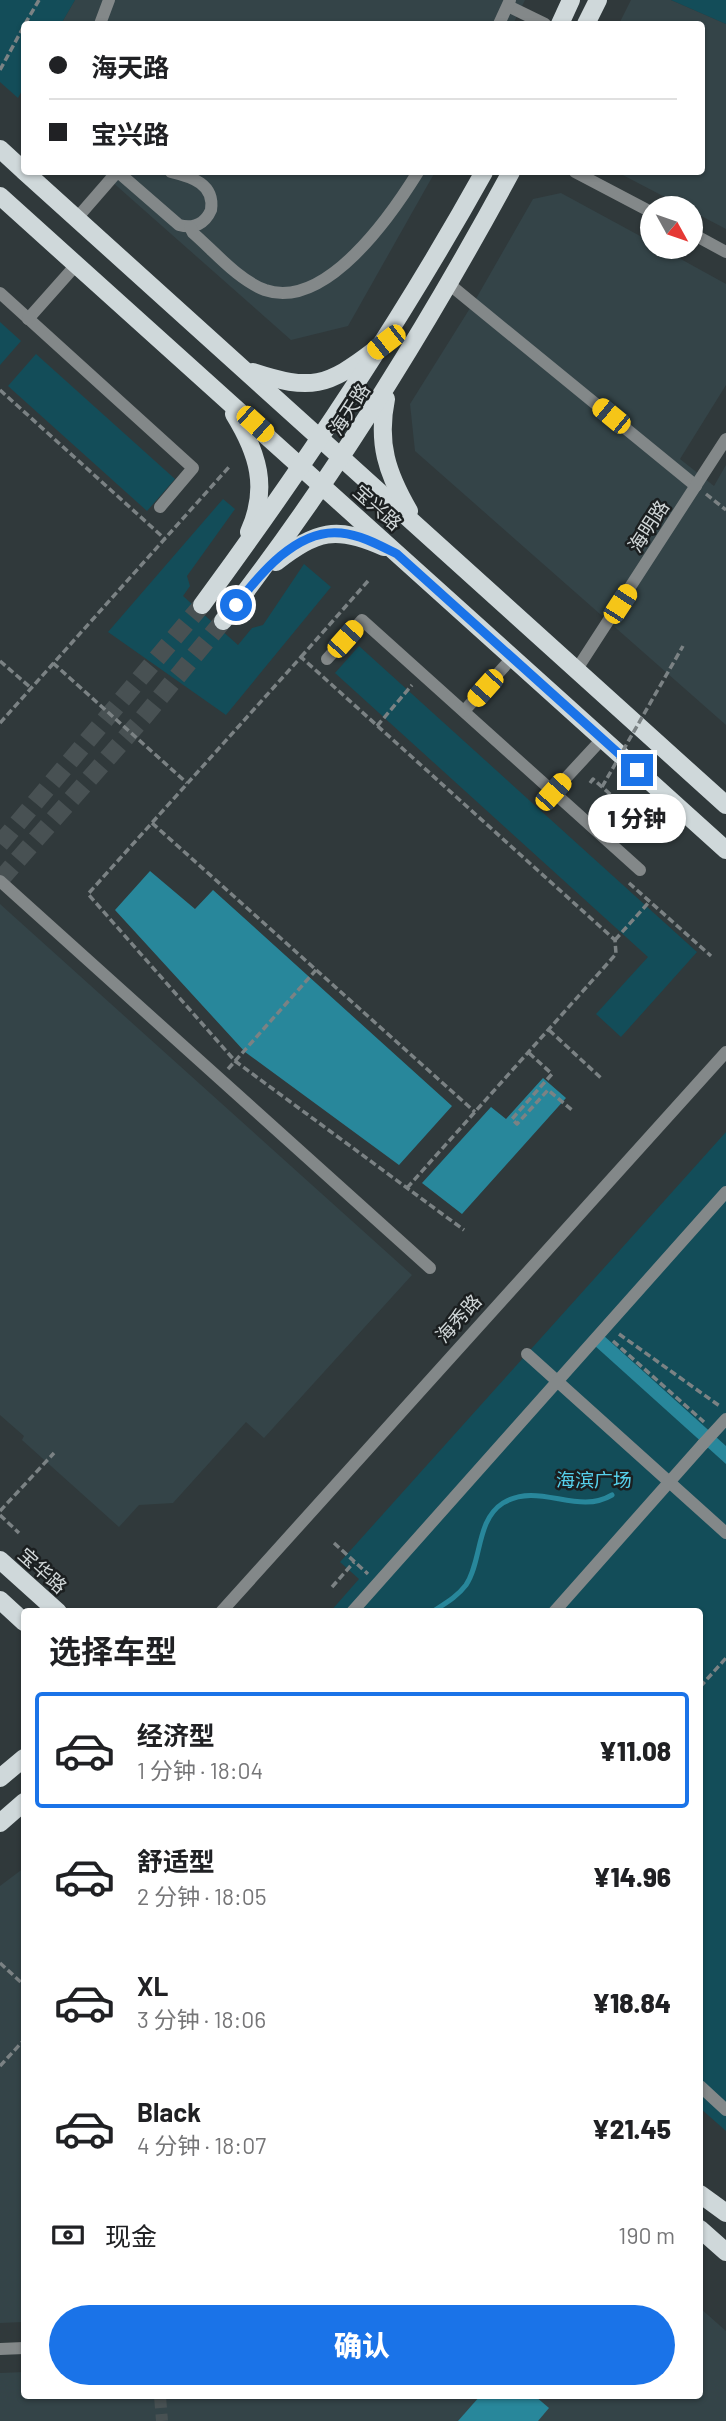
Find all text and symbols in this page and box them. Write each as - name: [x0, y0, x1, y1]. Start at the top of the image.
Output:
- text: 海天路: [91, 51, 169, 82]
- text: 宝兴路: [91, 118, 169, 149]
- north arrow: [640, 196, 704, 259]
- map controls: [640, 196, 703, 259]
- car: [363, 321, 410, 363]
- street label: 海天路: [324, 379, 374, 439]
- car: [589, 395, 634, 437]
- car: [233, 402, 278, 446]
- street label: 宝兴路: [349, 479, 407, 535]
- street label: 海明路: [623, 496, 673, 556]
- car: [600, 581, 641, 627]
- route start: [220, 589, 252, 621]
- car: [324, 616, 367, 662]
- car: [464, 665, 507, 711]
- route end: [621, 754, 653, 786]
- car: [532, 769, 575, 815]
- callout: 1 分钟: [588, 794, 686, 844]
- text: 1 分钟: [608, 804, 666, 832]
- street label: 海秀路: [430, 1289, 486, 1347]
- park label: 海滨广场: [556, 1468, 632, 1491]
- street label: 宝华路: [14, 1542, 72, 1598]
- text: 选择车型: [49, 1631, 177, 1669]
- icon: car: [53, 1719, 116, 1782]
- text: 经济型: [137, 1719, 215, 1750]
- text: ¥11.08: [599, 1735, 671, 1766]
- text: 1 分钟 · 18:04: [137, 1756, 263, 1784]
- icon: car: [53, 1845, 116, 1908]
- text: 舒适型: [137, 1845, 215, 1876]
- text: ¥14.96: [593, 1861, 671, 1892]
- text: 2 分钟 · 18:05: [137, 1882, 267, 1910]
- text: XL: [137, 1970, 168, 2001]
- icon: car: [53, 1971, 116, 2034]
- text: ¥18.84: [592, 1987, 671, 2018]
- text: 3 分钟 · 18:06: [137, 2005, 266, 2033]
- text: Black: [137, 2096, 201, 2127]
- icon: car: [53, 2097, 116, 2160]
- text: ¥21.45: [592, 2113, 671, 2144]
- text: 4 分钟 · 18:07: [137, 2131, 266, 2159]
- icon: cash: [49, 2216, 87, 2254]
- text: 现金: [105, 2220, 157, 2251]
- text: 190 m: [618, 2221, 675, 2249]
- button: 确认: [49, 2305, 675, 2385]

